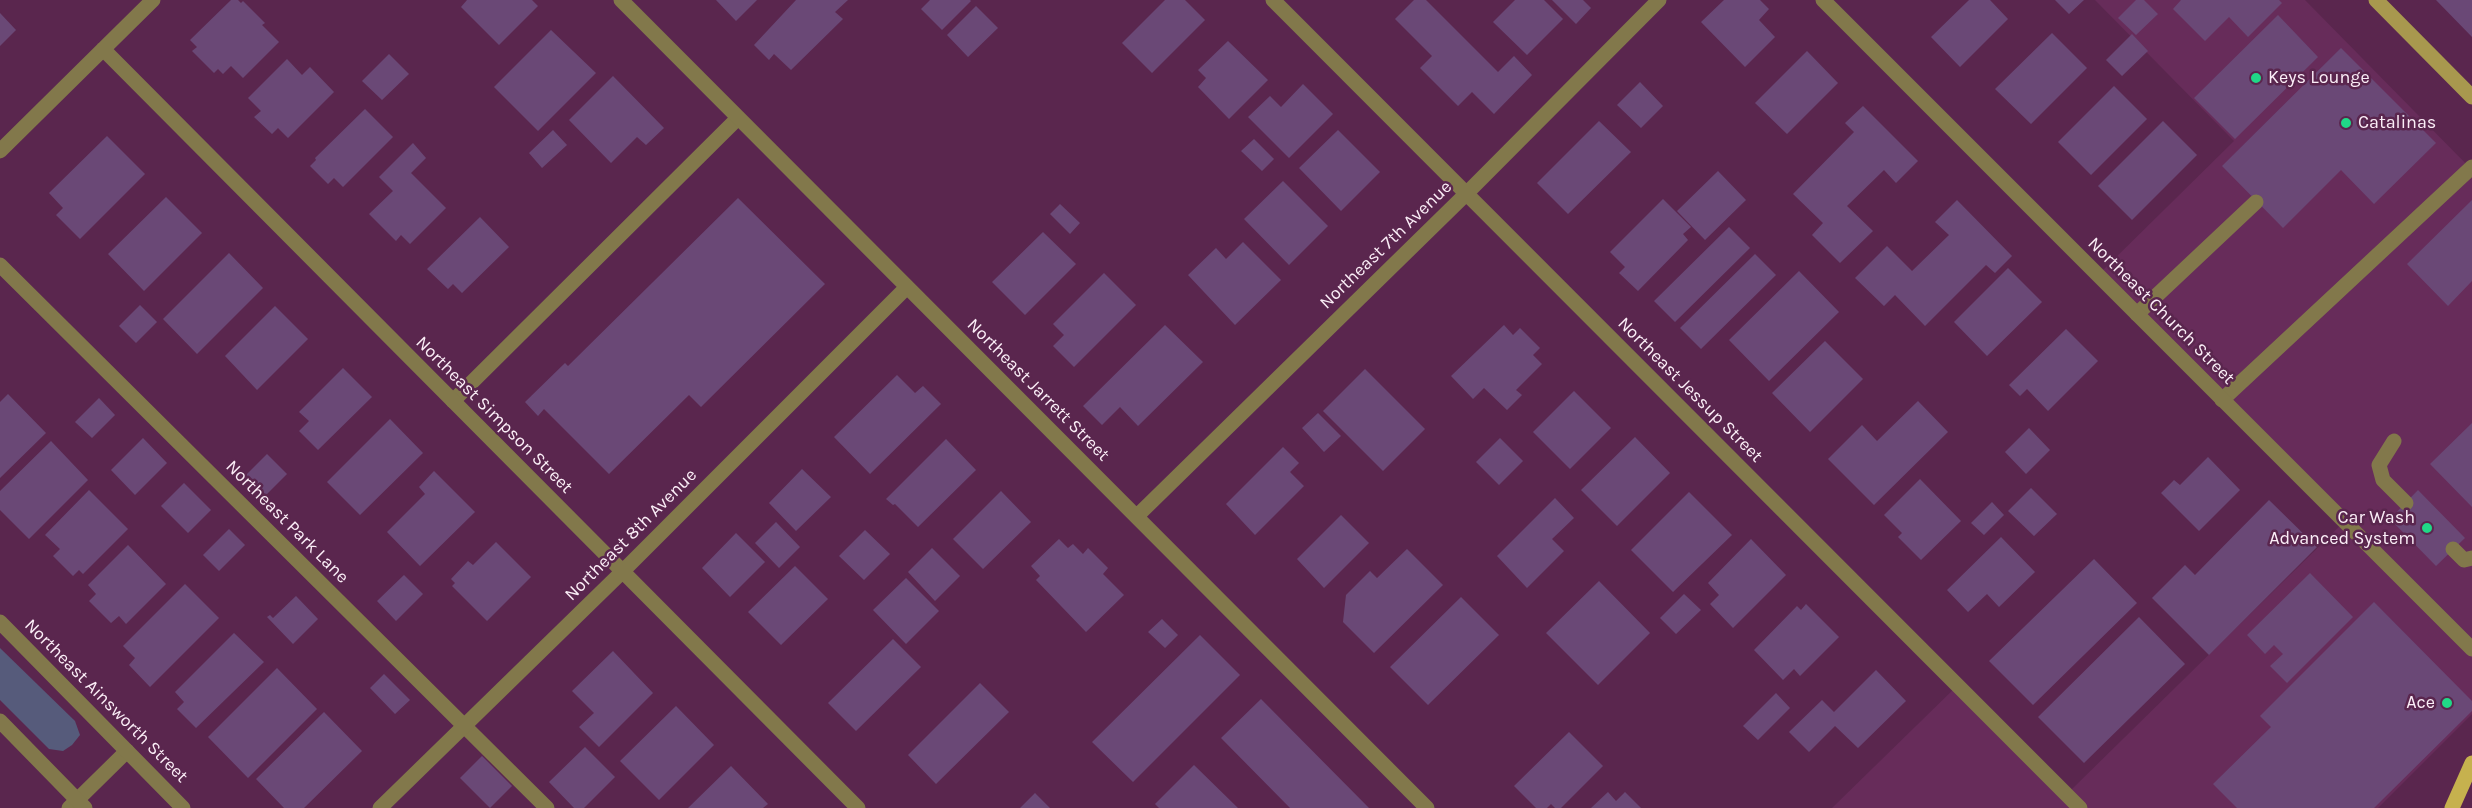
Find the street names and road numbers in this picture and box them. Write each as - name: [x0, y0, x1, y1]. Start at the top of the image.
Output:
- street label: Northeast 7th Avenue: [1315, 176, 1457, 314]
- street label: Northeast Church Street: [2083, 233, 2239, 389]
- street label: Northeast Jessup Street: [1613, 313, 1767, 467]
- street label: Northeast Jarrett Street: [962, 314, 1114, 466]
- street label: Northeast Simpson Street: [411, 332, 577, 498]
- street label: Northeast Park Lane: [221, 456, 353, 588]
- street label: Northeast 8th Avenue: [560, 464, 702, 606]
- street label: Northeast Ainsworth Street: [20, 615, 192, 787]

